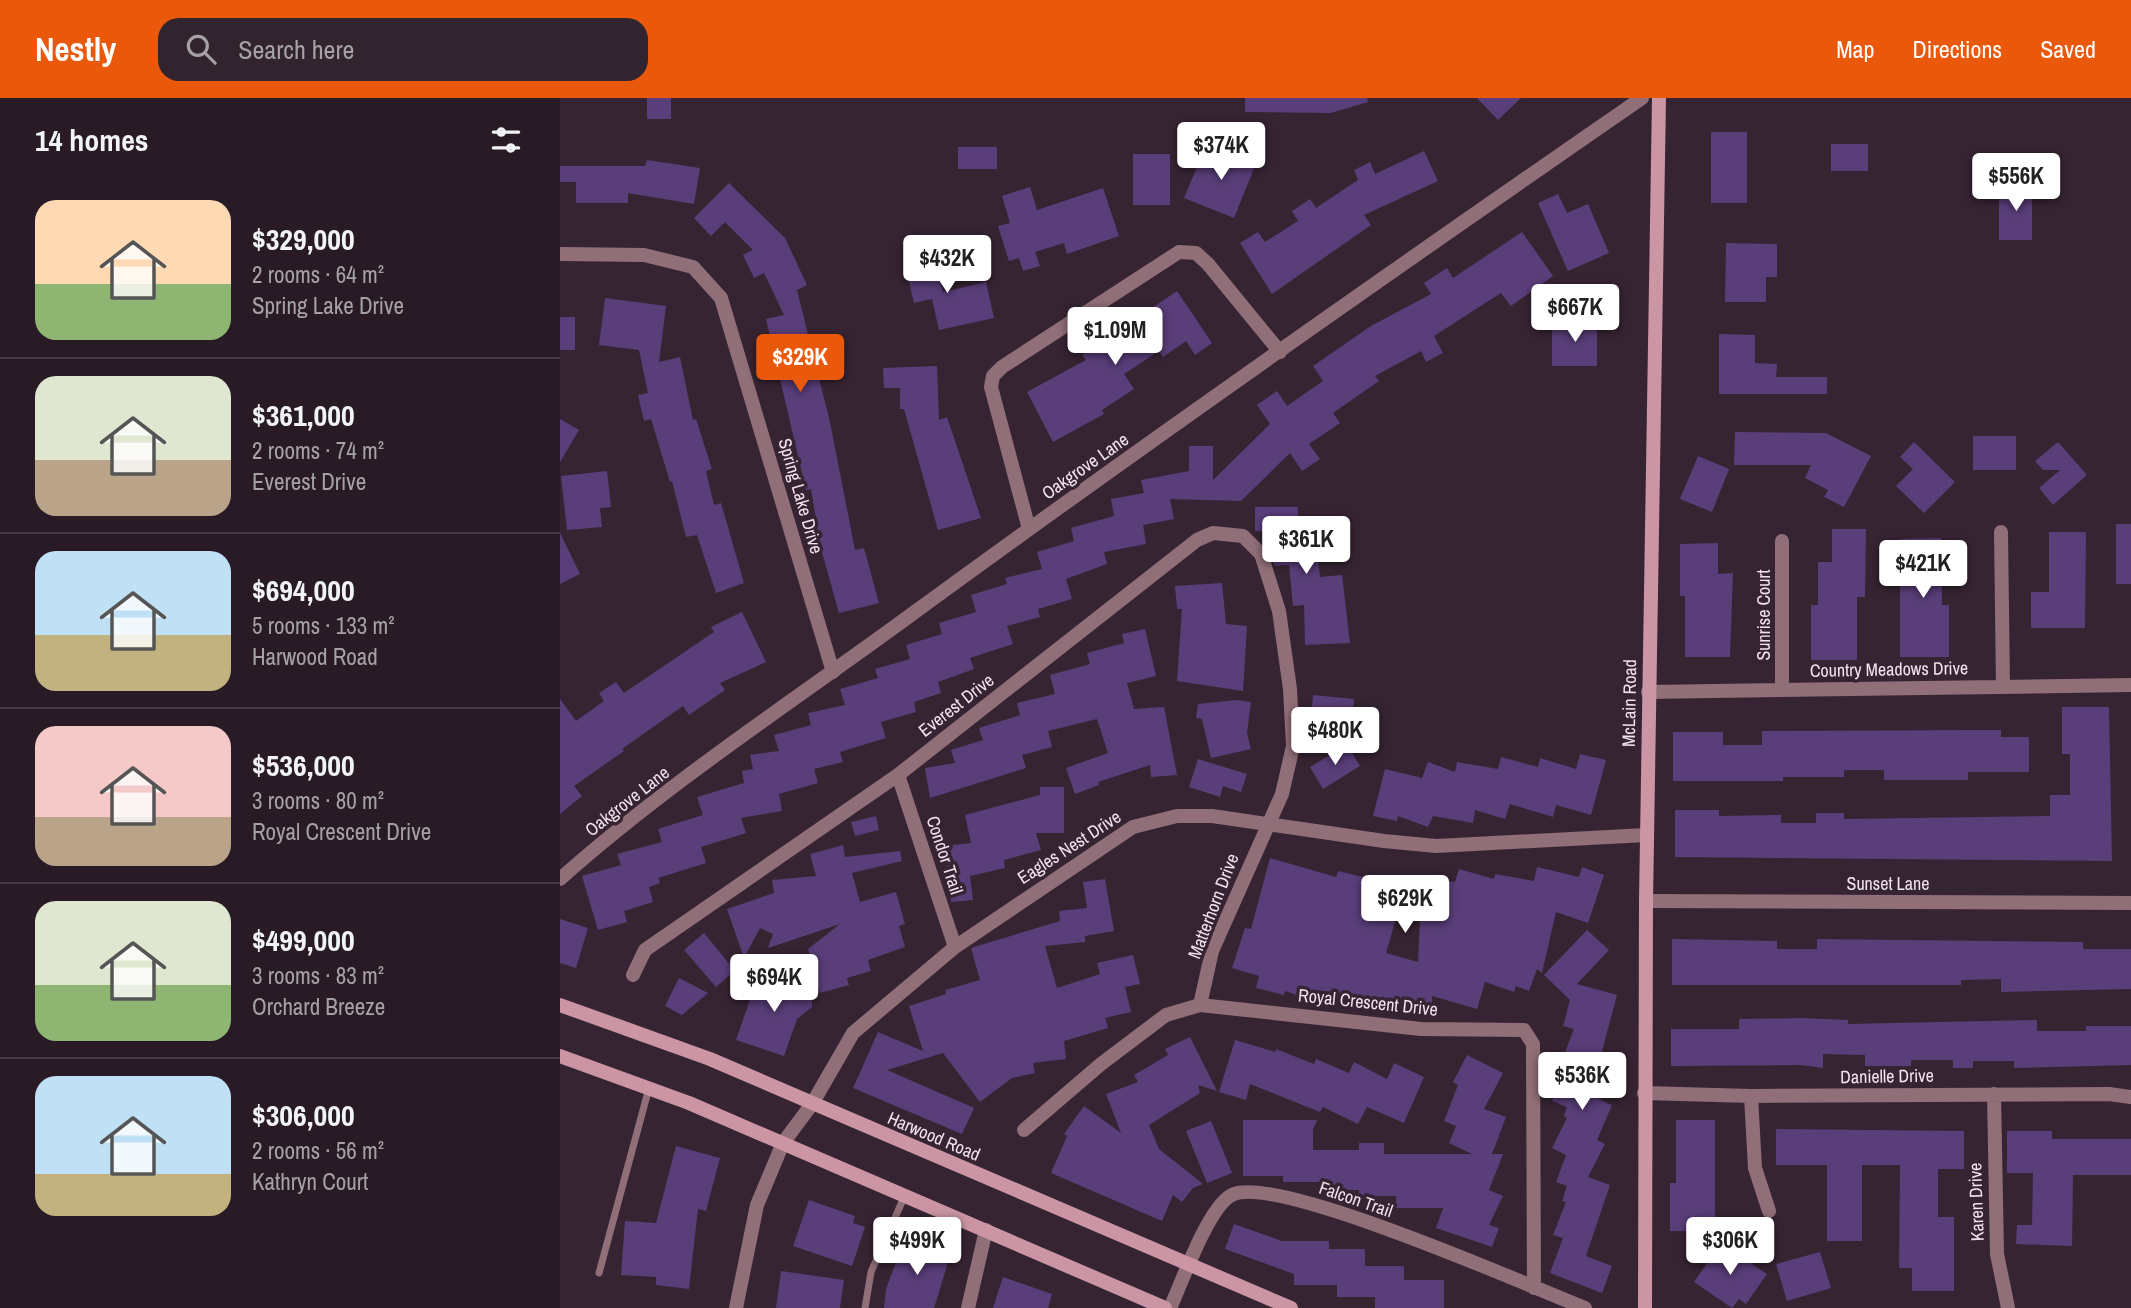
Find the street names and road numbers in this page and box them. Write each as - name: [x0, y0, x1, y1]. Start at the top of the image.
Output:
- street label: Oakgrove Lane: [1036, 427, 1134, 505]
- street label: Spring Lake Drive: [773, 435, 829, 557]
- street label: Sunrise Court: [1751, 569, 1776, 661]
- street label: Country Meadows Drive: [1810, 655, 1968, 683]
- street label: McLain Road: [1616, 659, 1642, 747]
- street label: Everest Drive: [913, 668, 999, 742]
- street label: Oakgrove Lane: [580, 760, 674, 842]
- street label: Eagles Nest Drive: [1012, 804, 1126, 890]
- street label: Condor Trail: [921, 813, 969, 897]
- street label: Matterhorn Drive: [1181, 850, 1245, 962]
- street label: Sunset Lane: [1847, 871, 1929, 896]
- street label: Royal Crescent Drive: [1297, 982, 1439, 1022]
- street label: Danielle Drive: [1840, 1063, 1934, 1089]
- street label: Harwood Road: [884, 1105, 984, 1167]
- street label: Karen Drive: [1962, 1162, 1990, 1242]
- street label: Falcon Trail: [1316, 1175, 1396, 1223]

